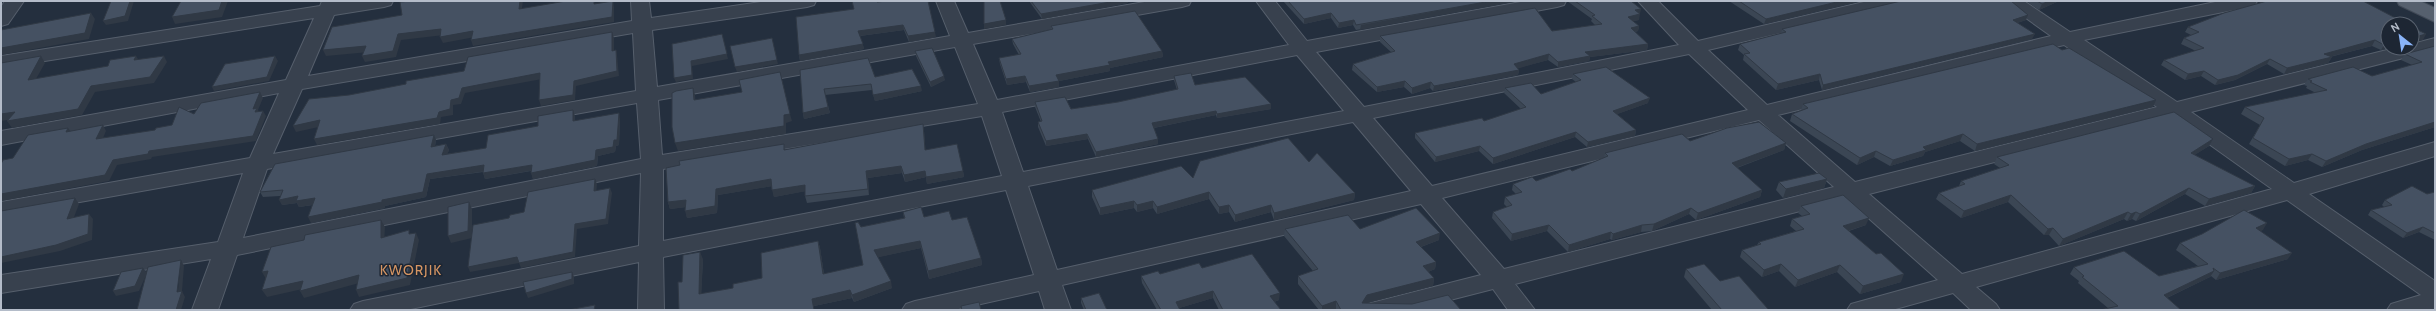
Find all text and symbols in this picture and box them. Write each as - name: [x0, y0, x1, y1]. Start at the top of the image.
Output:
- north arrow: [2380, 16, 2420, 56]
- text: N: [2388, 19, 2402, 35]
- district label: KWORJIK: [380, 261, 442, 279]

